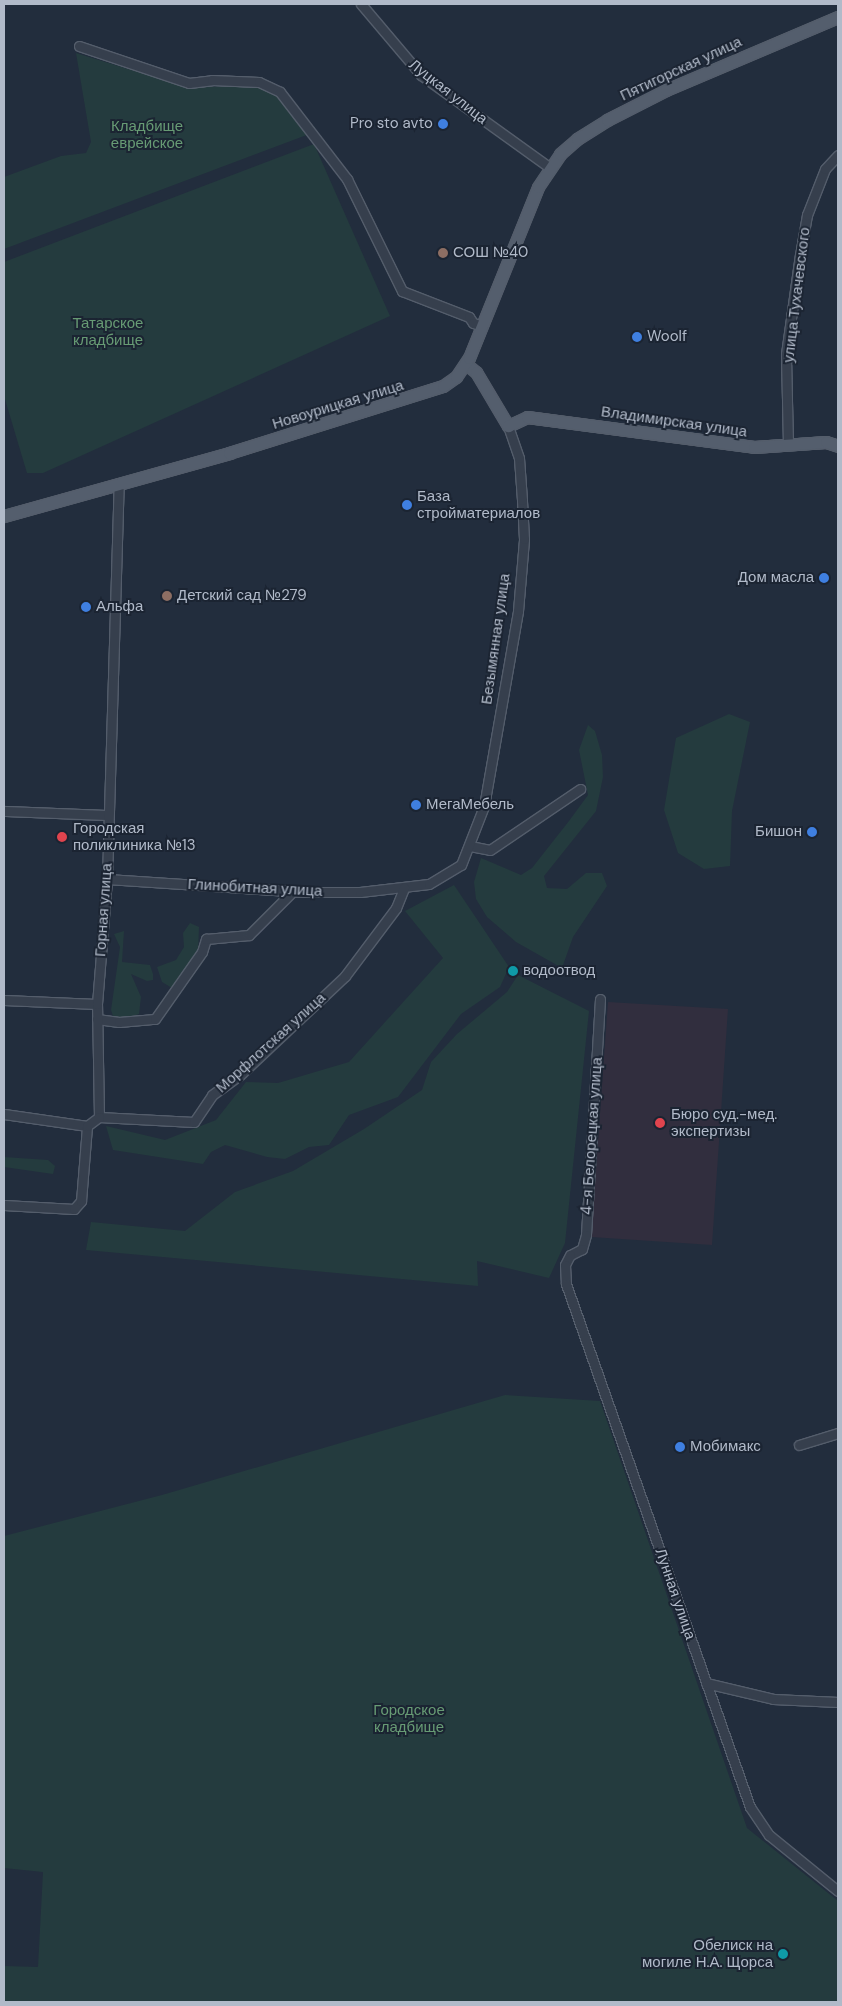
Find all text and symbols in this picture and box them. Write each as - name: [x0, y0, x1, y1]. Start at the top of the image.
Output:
- street label: Пятигорская улица: [617, 33, 745, 105]
- street label: Луцкая улица: [405, 56, 491, 128]
- place label: Pro sto avto: [350, 115, 433, 133]
- park label: Кладбище еврейское: [111, 117, 183, 152]
- marker: Pro sto avto: [437, 118, 449, 130]
- street label: улица Тухачевского: [780, 226, 814, 364]
- place label: СОШ №40: [453, 244, 528, 262]
- marker: СОШ №40: [437, 247, 449, 259]
- park label: Татарское кладбище: [73, 314, 143, 349]
- place label: Woolf: [647, 328, 687, 346]
- marker: Woolf: [631, 331, 643, 343]
- street label: Новоурицкая улица: [270, 376, 406, 434]
- street label: Владимирская улица: [600, 403, 748, 441]
- place label: База стройматериалов: [417, 487, 540, 522]
- marker: База стройматериалов: [401, 499, 413, 511]
- place label: Дом масла: [738, 569, 814, 587]
- street label: Безымянная улица: [478, 572, 514, 706]
- marker: Дом масла: [818, 572, 830, 584]
- place label: Детский сад №279: [177, 587, 307, 605]
- marker: Детский сад №279: [161, 590, 173, 602]
- place label: Альфа: [96, 598, 143, 616]
- marker: Альфа: [80, 601, 92, 613]
- place label: МегаМебель: [426, 796, 514, 814]
- marker: МегаМебель: [410, 799, 422, 811]
- place label: Городская поликлиника №13: [73, 819, 196, 854]
- place label: Бишон: [755, 823, 802, 841]
- marker: Бишон: [806, 826, 818, 838]
- marker: Городская поликлиника №13: [55, 830, 69, 844]
- street label: Горная улица: [92, 863, 116, 957]
- street label: Глинобитная улица: [187, 875, 323, 901]
- place label: водоотвод: [523, 962, 595, 980]
- marker: водоотвод: [507, 965, 519, 977]
- street label: Морфлотская улица: [213, 989, 329, 1097]
- street label: 4-я Белорецкая улица: [578, 1056, 606, 1216]
- place label: Бюро суд.-мед. экспертизы: [671, 1105, 777, 1140]
- marker: Бюро суд.-мед. экспертизы: [653, 1116, 667, 1130]
- place label: Мобимакс: [690, 1438, 761, 1456]
- marker: Мобимакс: [674, 1441, 686, 1453]
- street label: Лунная улица: [651, 1546, 699, 1642]
- park label: Городское кладбище: [373, 1701, 445, 1736]
- place label: Обелиск на могиле Н.А. Щорса: [642, 1936, 773, 1971]
- marker: Обелиск на могиле Н.А. Щорса: [777, 1948, 789, 1960]

